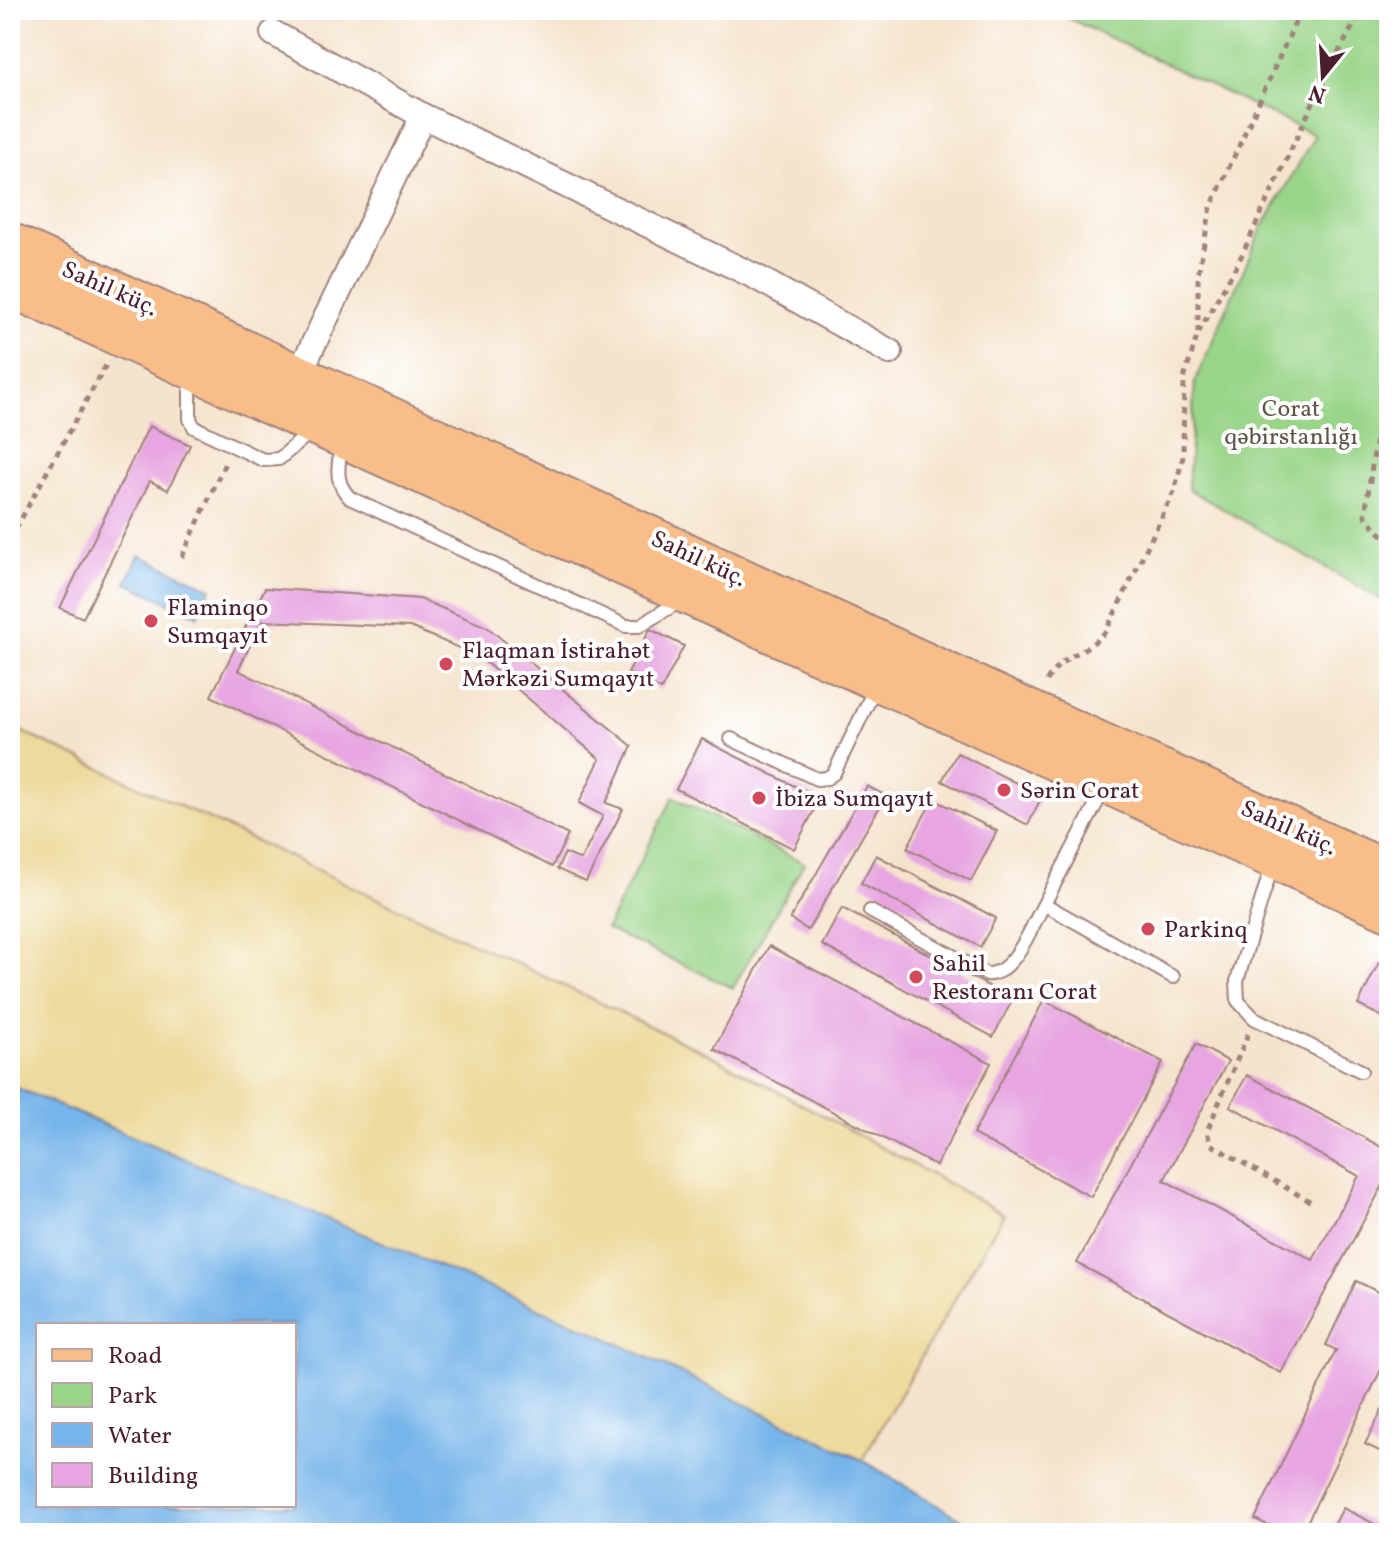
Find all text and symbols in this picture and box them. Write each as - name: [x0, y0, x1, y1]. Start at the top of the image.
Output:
- north arrow: [1283, 36, 1363, 116]
- text: N: [1305, 75, 1330, 110]
- street label: Sahil küç.: [56, 254, 163, 326]
- park label: Corat qəbirstanlığı: [1224, 393, 1358, 455]
- street label: Sahil küç.: [645, 523, 751, 597]
- place label: Flaminqo Sumqayıt: [167, 592, 268, 654]
- marker: Flaminqo Sumqayıt: [142, 612, 160, 630]
- place label: Flaqman İstirahət Mərkəzi Sumqayıt: [462, 635, 654, 697]
- marker: Flaqman İstirahət Mərkəzi Sumqayıt: [437, 655, 455, 673]
- place label: Sərin Corat: [1020, 775, 1140, 809]
- marker: Sərin Corat: [995, 781, 1013, 799]
- place label: İbiza Sumqayıt: [775, 783, 934, 817]
- marker: İbiza Sumqayıt: [750, 789, 768, 807]
- street label: Sahil küç.: [1235, 793, 1342, 865]
- place label: Parkinq: [1164, 914, 1248, 948]
- marker: Parkinq: [1139, 920, 1157, 938]
- place label: Sahil Restoranı Corat: [932, 948, 1097, 1010]
- marker: Sahil Restoranı Corat: [907, 968, 925, 986]
- legend: [36, 1323, 296, 1507]
- text: Road: [108, 1340, 162, 1374]
- text: Park: [108, 1380, 157, 1414]
- text: Water: [108, 1420, 172, 1454]
- text: Building: [108, 1460, 198, 1494]

